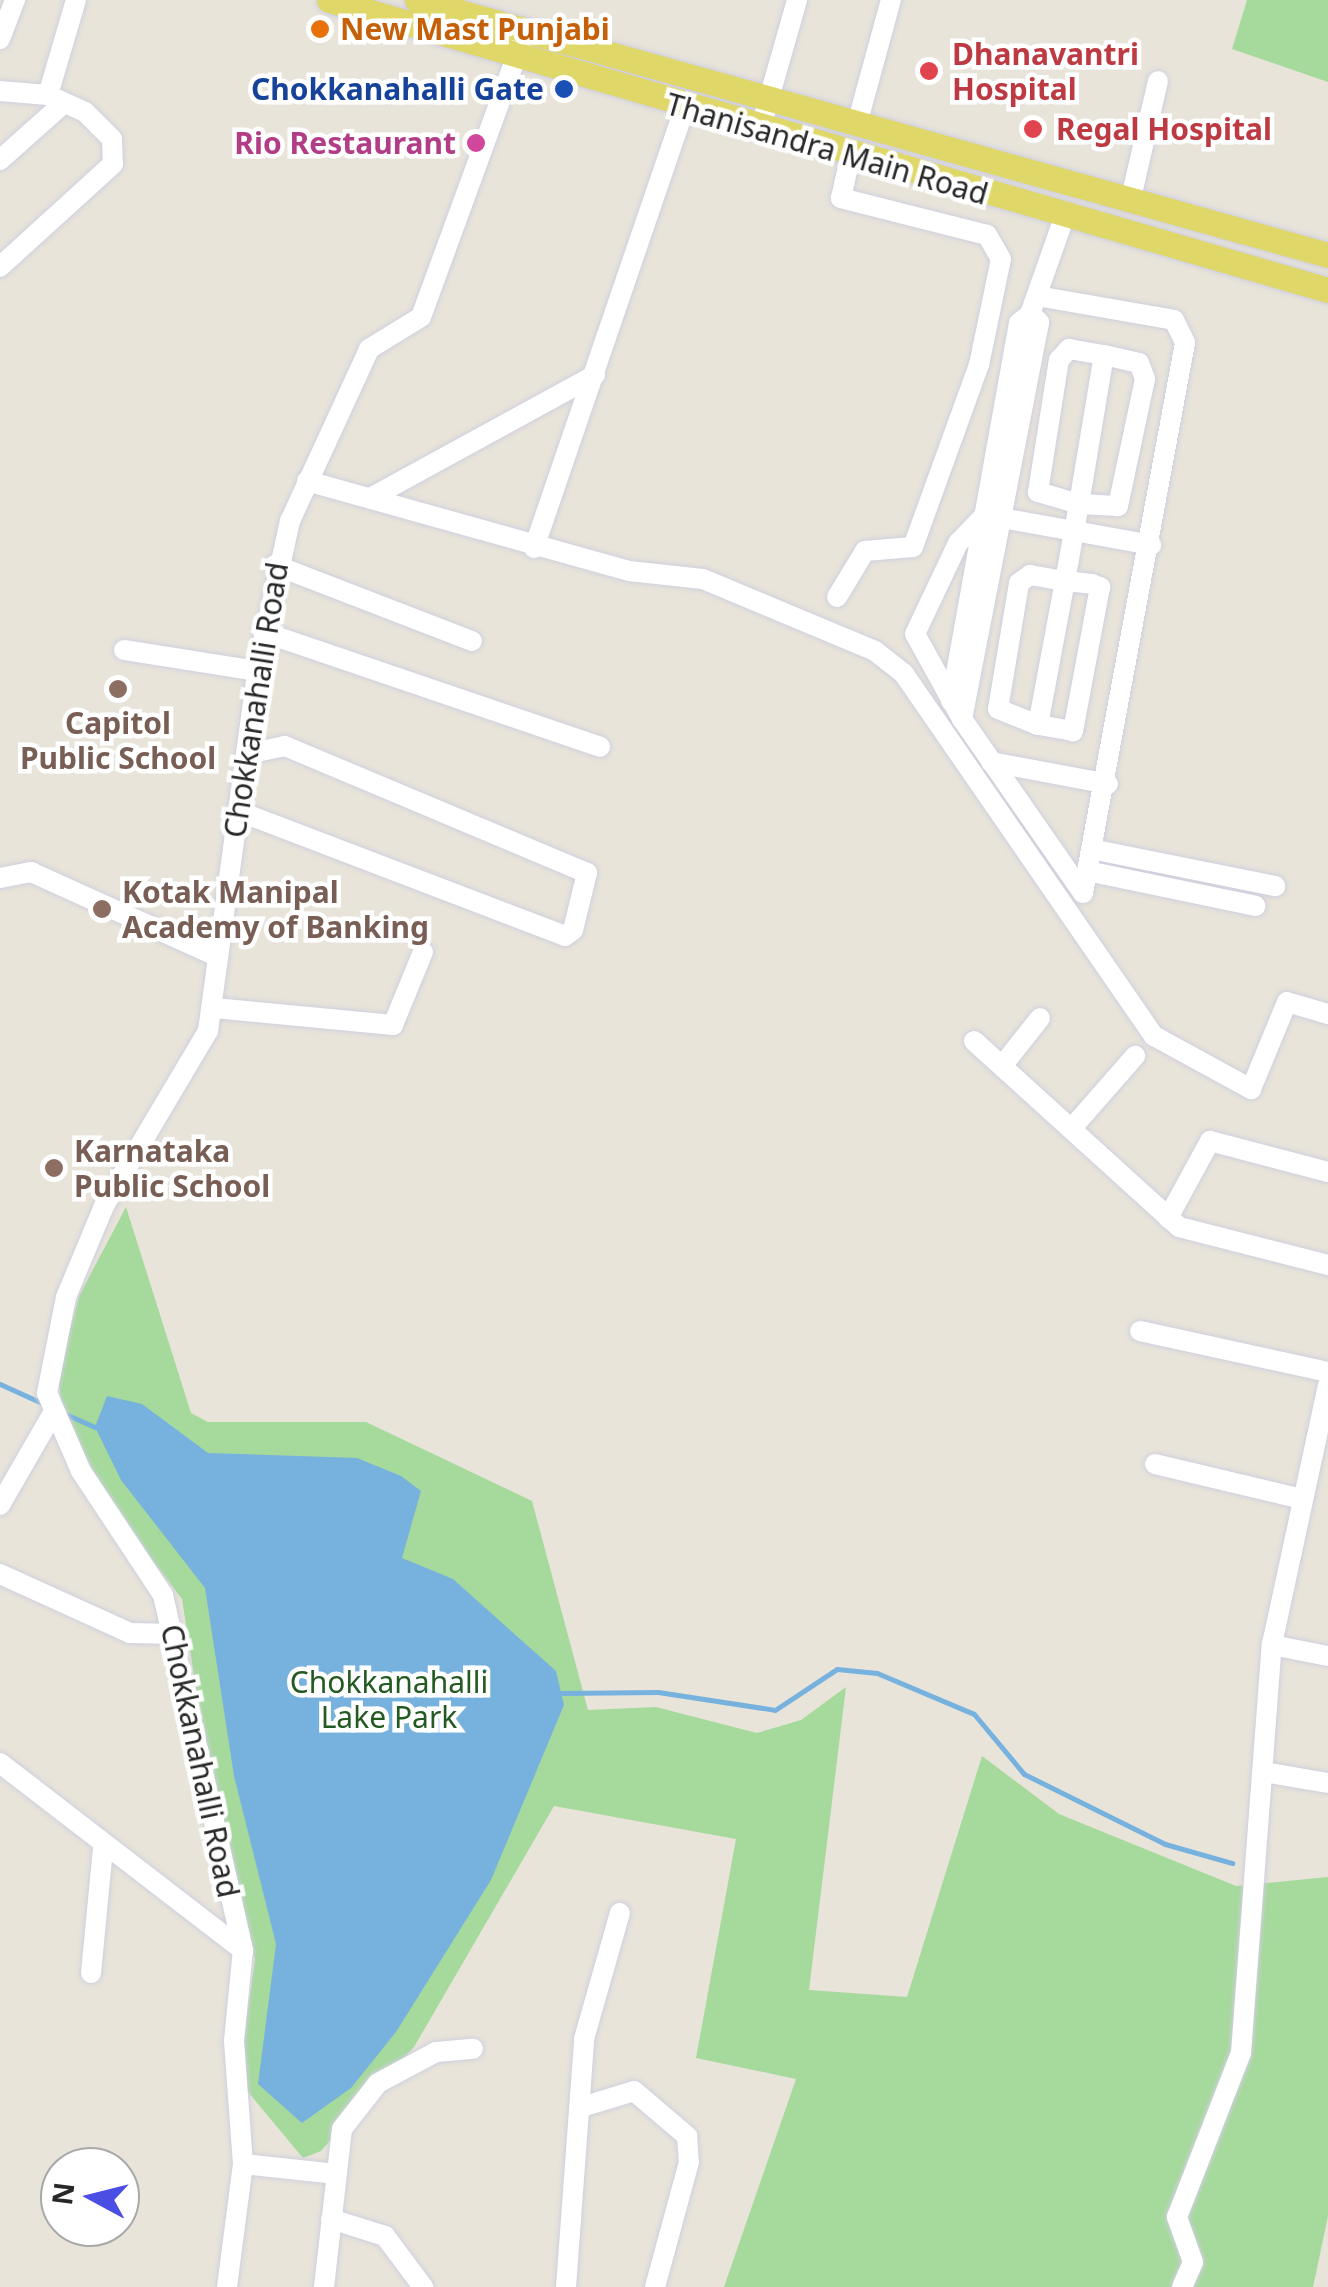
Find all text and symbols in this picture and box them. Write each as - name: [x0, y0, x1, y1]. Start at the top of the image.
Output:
- place label: New Mast Punjabi: [340, 11, 610, 47]
- marker: New Mast Punjabi: [309, 18, 331, 40]
- place label: Dhanavantri Hospital: [952, 36, 1139, 106]
- marker: Dhanavantri Hospital: [916, 58, 942, 84]
- place label: Chokkanahalli Gate: [251, 71, 544, 107]
- marker: Chokkanahalli Gate: [553, 78, 575, 100]
- street label: Thanisandra Main Road: [662, 86, 992, 212]
- place label: Regal Hospital: [1056, 111, 1272, 147]
- marker: Regal Hospital: [1020, 116, 1046, 142]
- place label: Rio Restaurant: [234, 125, 456, 161]
- marker: Rio Restaurant: [465, 132, 487, 154]
- street label: Chokkanahalli Road: [216, 560, 296, 840]
- marker: Capitol Public School: [107, 678, 129, 700]
- place label: Capitol Public School: [20, 705, 216, 776]
- place label: Kotak Manipal Academy of Banking: [122, 874, 429, 944]
- marker: Kotak Manipal Academy of Banking: [91, 898, 113, 920]
- place label: Karnataka Public School: [74, 1133, 270, 1204]
- marker: Karnataka Public School: [43, 1157, 65, 1179]
- street label: Chokkanahalli Road: [153, 1621, 247, 1901]
- park label: Chokkanahalli Lake Park: [290, 1664, 488, 1734]
- north arrow: [40, 2147, 140, 2247]
- text: N: [42, 2180, 82, 2207]

